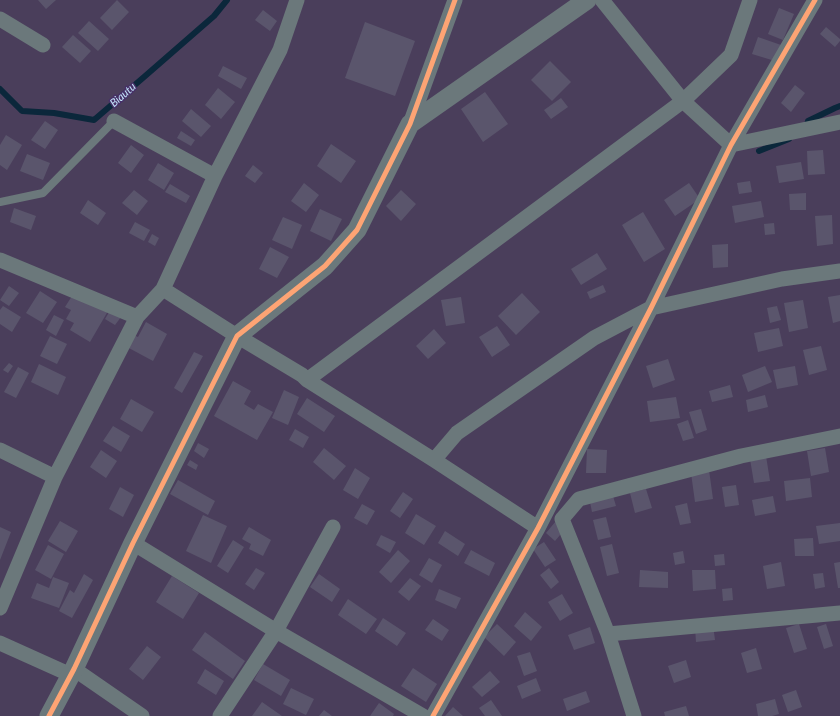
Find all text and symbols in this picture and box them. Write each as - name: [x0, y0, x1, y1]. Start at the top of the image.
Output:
- water label: Biautu: [107, 80, 139, 110]

